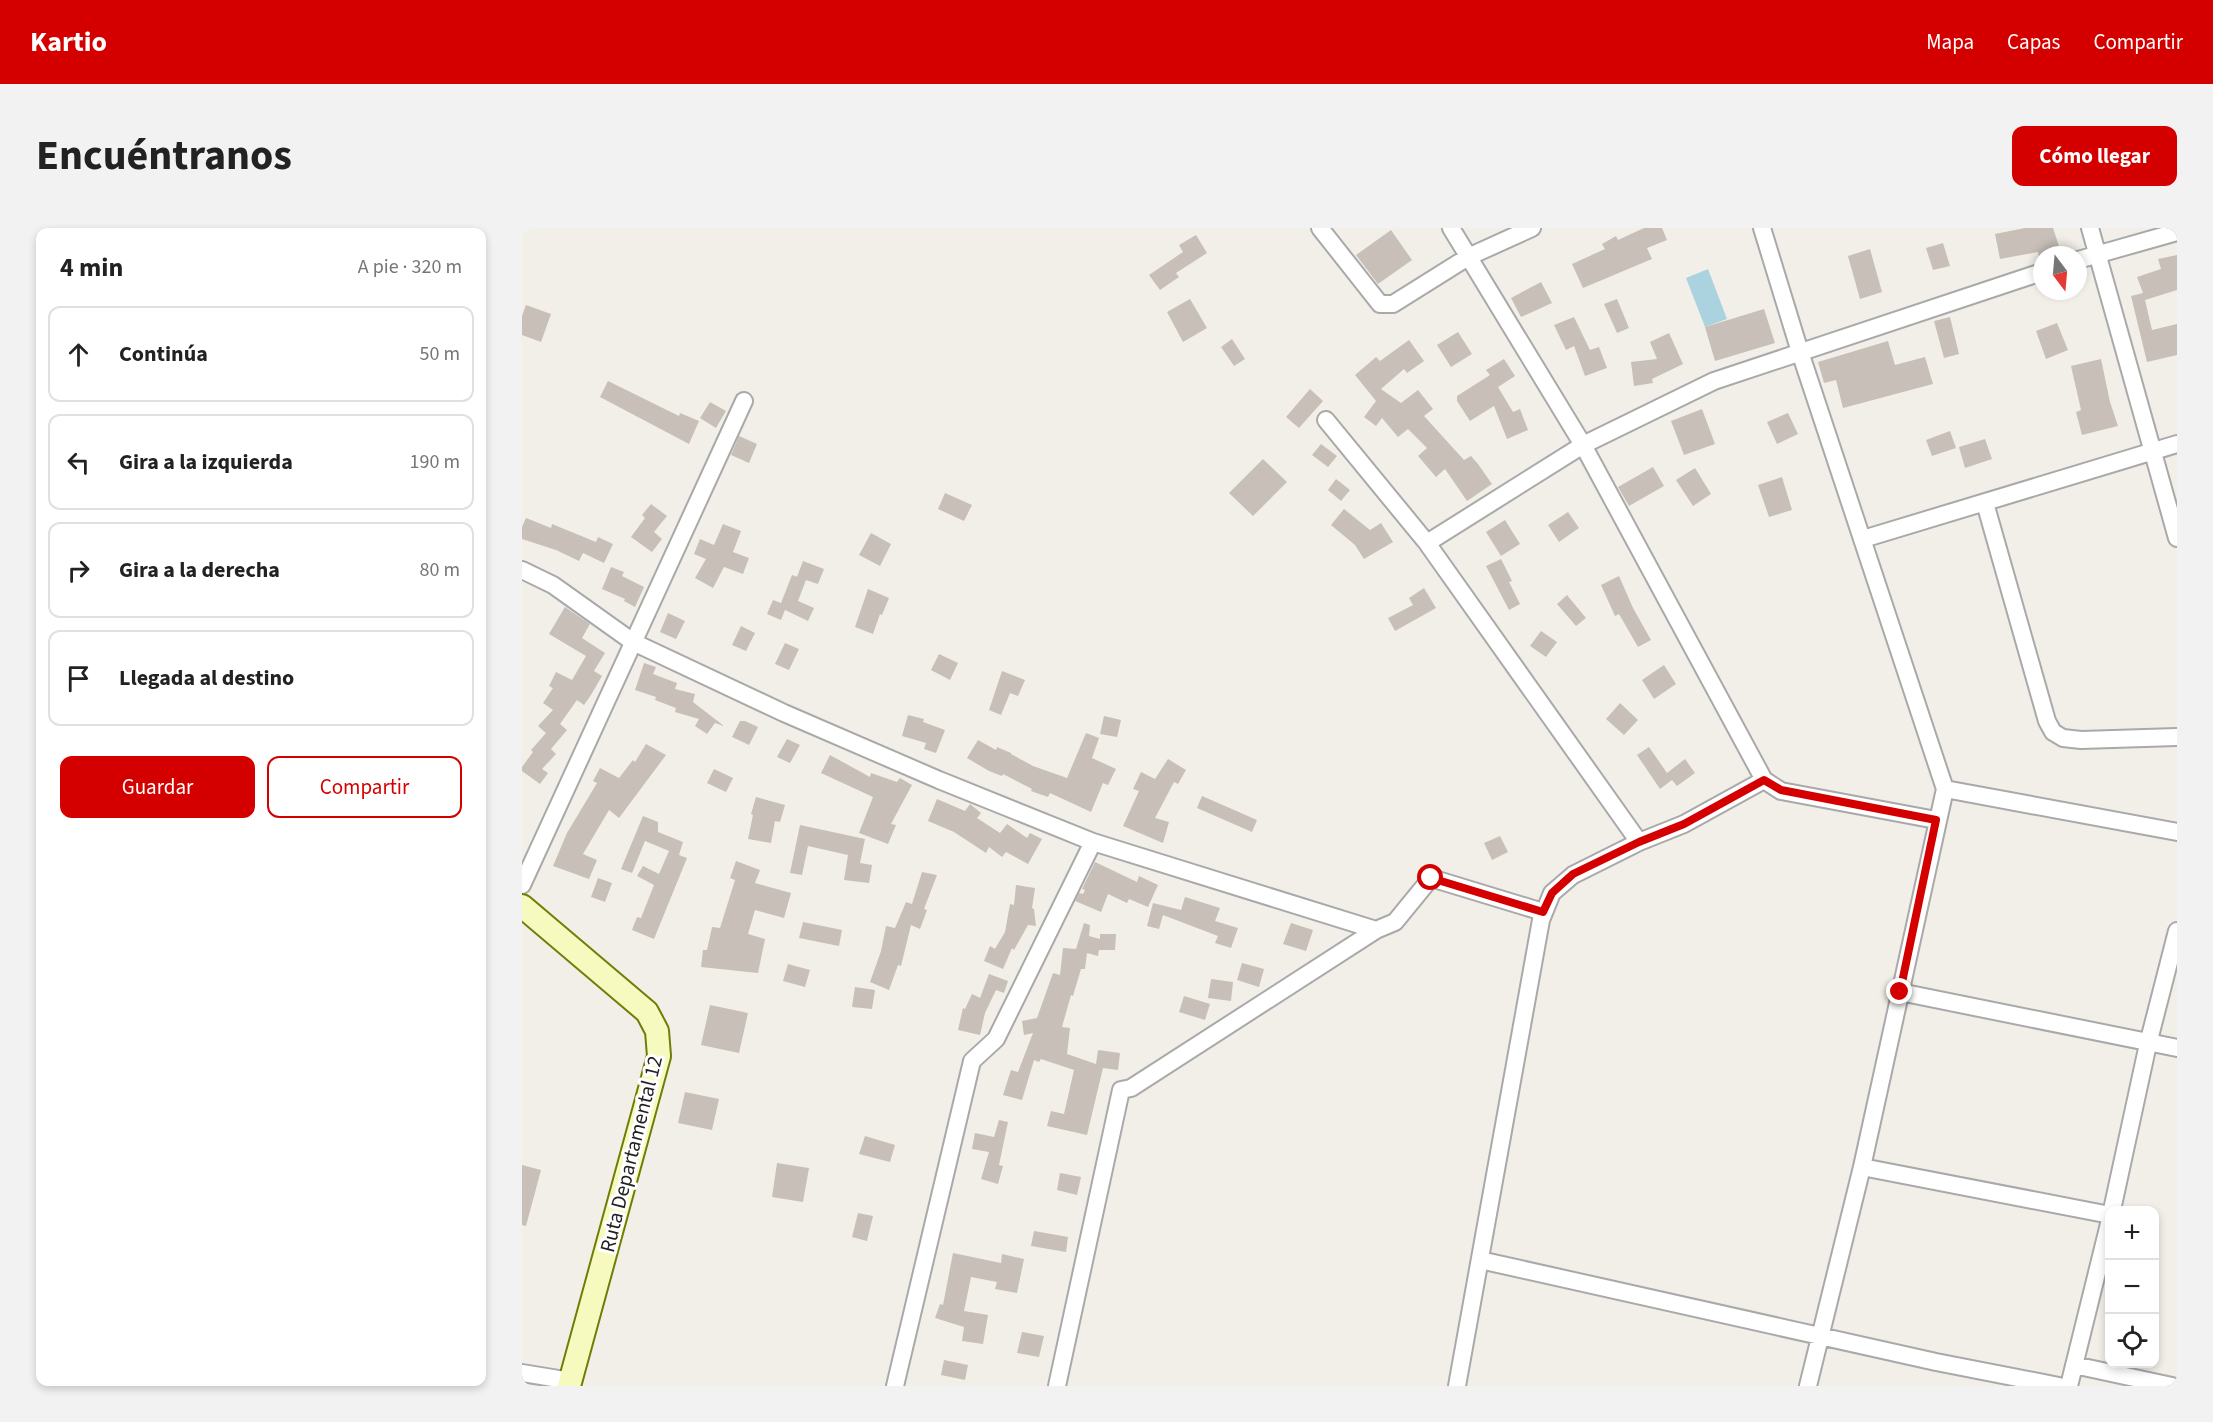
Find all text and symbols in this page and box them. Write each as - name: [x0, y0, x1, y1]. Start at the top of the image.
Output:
- text: Kartio: [30, 22, 107, 62]
- text: Mapa: [1926, 27, 1974, 57]
- text: Capas: [2007, 27, 2060, 57]
- text: Compartir: [2093, 27, 2183, 57]
- text: Encuéntranos: [36, 126, 292, 186]
- button: Cómo llegar: [2012, 126, 2177, 186]
- north arrow: [2033, 246, 2087, 300]
- text: 4 min: [60, 249, 123, 286]
- text: A pie · 320 m: [358, 253, 462, 281]
- icon: ahead: [62, 338, 95, 371]
- text: Continúa: [119, 338, 208, 370]
- text: 50 m: [420, 340, 460, 368]
- icon: left: [62, 446, 95, 479]
- text: Gira a la izquierda: [119, 446, 293, 478]
- text: 190 m: [410, 448, 460, 476]
- icon: right: [62, 554, 95, 587]
- text: Gira a la derecha: [119, 554, 280, 586]
- text: 80 m: [420, 556, 460, 584]
- icon: arrive: [62, 662, 95, 695]
- text: Llegada al destino: [119, 662, 294, 694]
- button: Guardar: [60, 756, 255, 818]
- button: Compartir: [267, 756, 462, 818]
- route start: [1417, 864, 1443, 890]
- route end: [1886, 978, 1912, 1004]
- street label: Ruta Departamental 12: [592, 1053, 670, 1255]
- map controls: [2105, 1206, 2159, 1368]
- button: +: [2105, 1206, 2159, 1260]
- button: −: [2105, 1260, 2159, 1314]
- button: locate: [2105, 1314, 2159, 1368]

